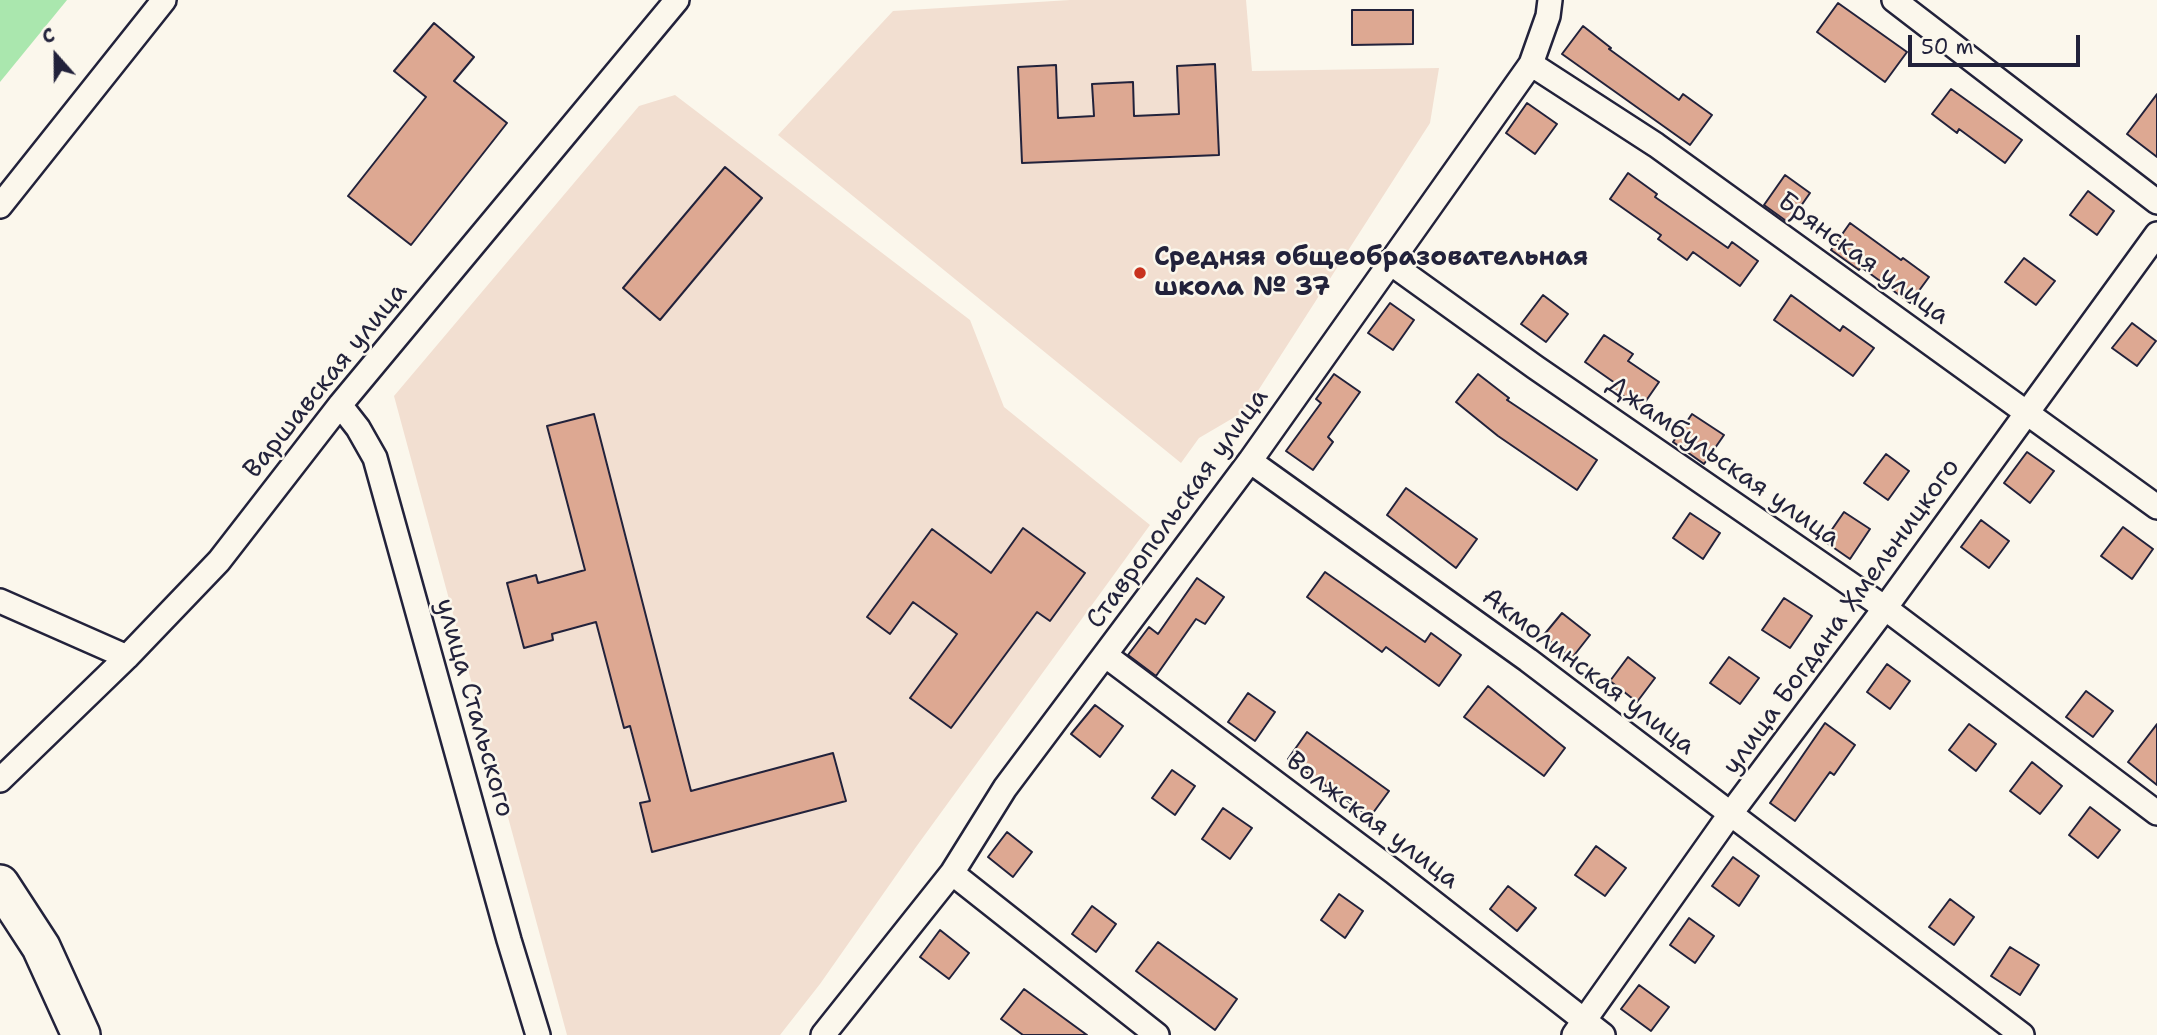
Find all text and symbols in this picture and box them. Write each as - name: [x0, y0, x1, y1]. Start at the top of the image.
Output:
- north arrow: [21, 21, 91, 91]
- scale bar: [1912, 21, 2084, 65]
- text: С: [38, 22, 58, 50]
- text: 50 m: [1921, 33, 1974, 61]
- street label: Брянская улица: [1771, 186, 1955, 332]
- place label: Средняя общеобразовательная школа № 37: [1154, 242, 1588, 304]
- marker: Средняя общеобразовательная школа № 37: [1132, 265, 1148, 281]
- street label: Варшавская улица: [238, 277, 414, 485]
- street label: Джамбульская улица: [1600, 370, 1846, 554]
- street label: Ставропольская улица: [1080, 383, 1276, 635]
- street label: улица Богдана Хмельницкого: [1717, 453, 1967, 781]
- street label: Акмолинская улица: [1475, 582, 1701, 762]
- street label: улица Стальского: [428, 595, 520, 821]
- street label: Волжская улица: [1279, 746, 1465, 896]

